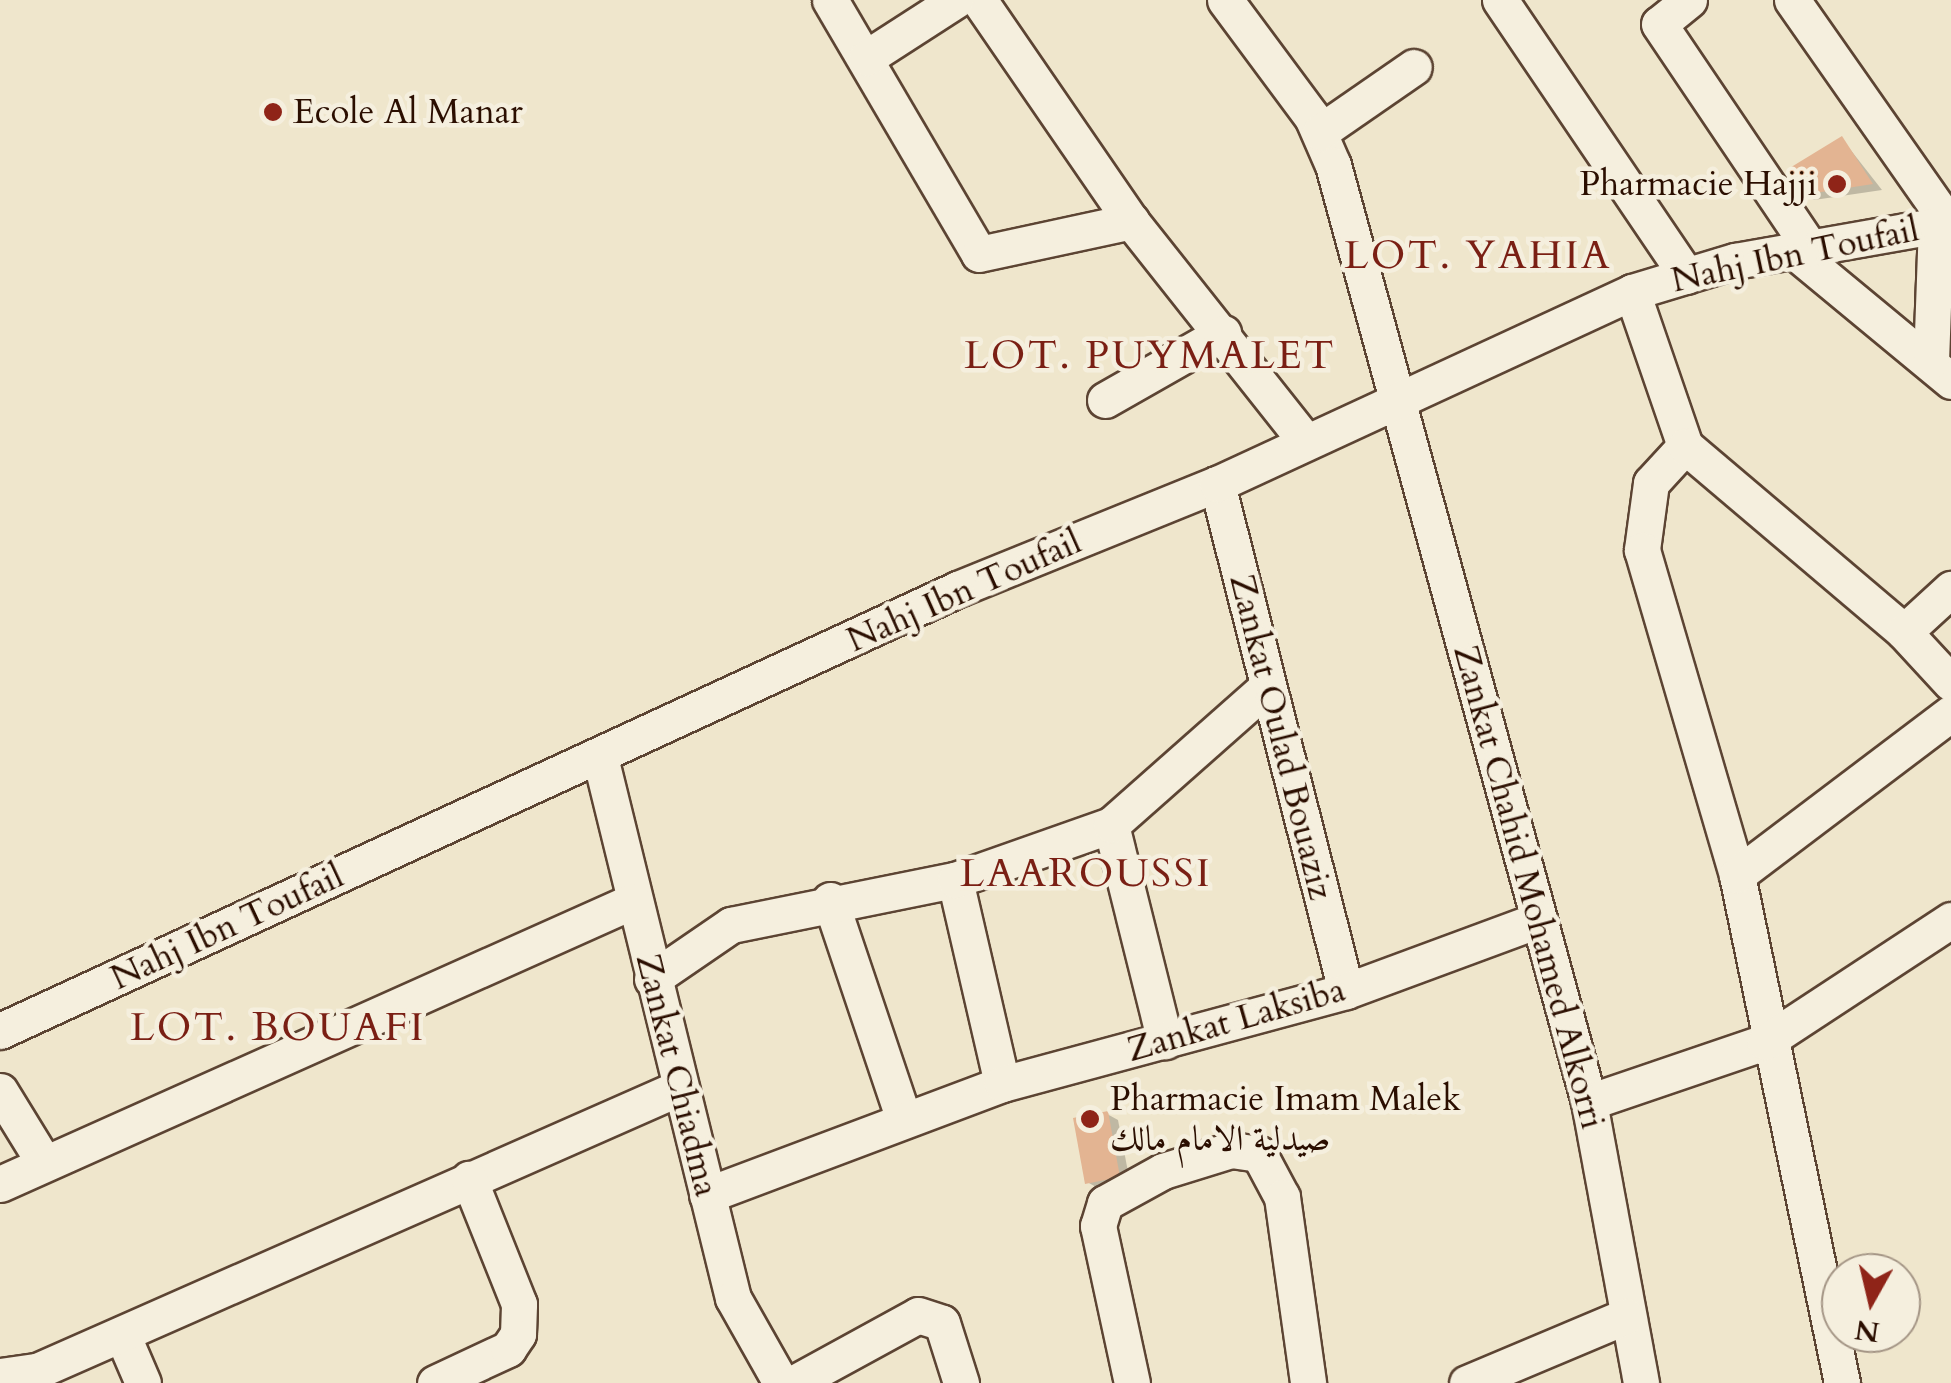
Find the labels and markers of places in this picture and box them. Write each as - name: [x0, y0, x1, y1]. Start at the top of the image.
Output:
- place label: Ecole Al Manar: [293, 91, 523, 133]
- marker: Ecole Al Manar: [262, 101, 284, 123]
- place label: Pharmacie Hajji: [1579, 163, 1817, 205]
- marker: Pharmacie Hajji: [1826, 173, 1848, 195]
- place label: Pharmacie Imam Malek صيدلية الامام مالك: [1110, 1078, 1461, 1160]
- marker: Pharmacie Imam Malek صيدلية الامام مالك: [1079, 1108, 1101, 1130]

